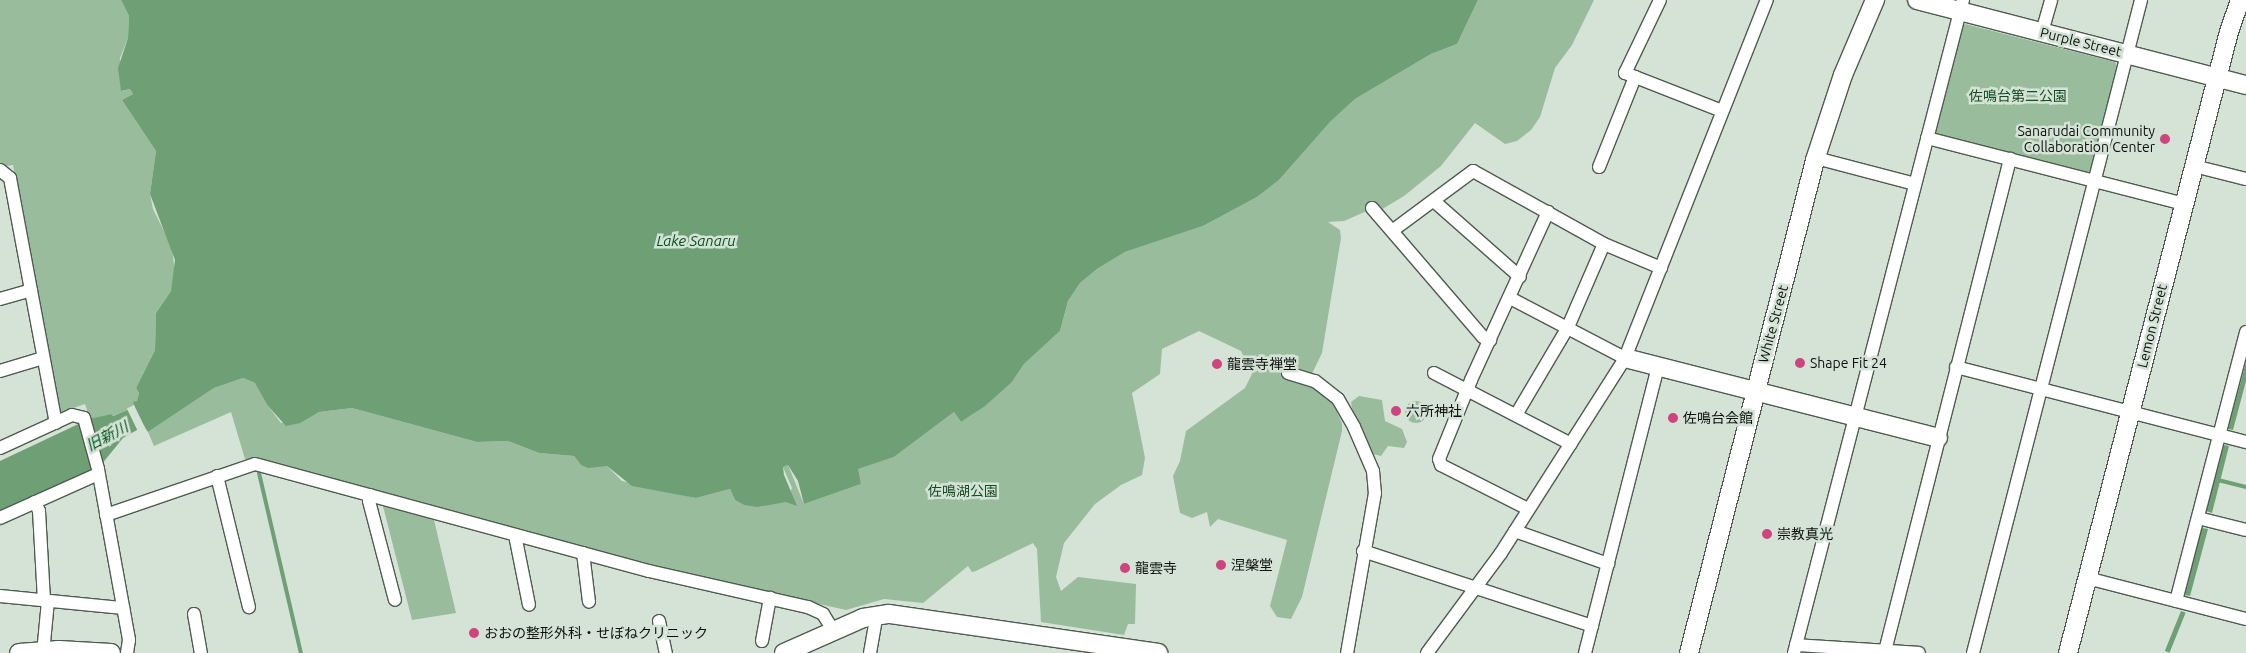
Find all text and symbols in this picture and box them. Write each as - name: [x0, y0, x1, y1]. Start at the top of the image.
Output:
- street label: Purple Street: [2038, 24, 2124, 60]
- park label: 佐鳴台第二公園: [1969, 88, 2067, 104]
- place label: Sanarudai Community Collaboration Center: [2017, 123, 2155, 156]
- marker: Sanarudai Community Collaboration Center: [2159, 133, 2171, 145]
- water label: Lake Sanaru: [656, 232, 736, 250]
- street label: White Street: [1755, 283, 1791, 365]
- street label: Lemon Street: [2134, 283, 2170, 369]
- place label: Shape Fit 24: [1810, 355, 1887, 371]
- place label: 龍雲寺禅堂: [1227, 356, 1297, 372]
- marker: Shape Fit 24: [1794, 357, 1806, 369]
- marker: 龍雲寺禅堂: [1211, 358, 1223, 370]
- place label: 六所神社: [1406, 403, 1462, 419]
- marker: 六所神社: [1390, 405, 1402, 417]
- place label: 佐鳴台会館: [1683, 410, 1753, 426]
- marker: 佐鳴台会館: [1667, 412, 1679, 424]
- water label: 旧新川: [83, 417, 131, 455]
- park label: 佐鳴湖公園: [928, 483, 998, 499]
- place label: 崇教真光: [1777, 526, 1833, 542]
- marker: 崇教真光: [1761, 528, 1773, 540]
- place label: 涅槃堂: [1231, 557, 1273, 573]
- marker: 涅槃堂: [1215, 559, 1227, 571]
- place label: 龍雲寺: [1135, 560, 1177, 576]
- marker: 龍雲寺: [1119, 562, 1131, 574]
- place label: おおの整形外科・せぼねクリニック: [484, 625, 708, 641]
- marker: おおの整形外科・せぼねクリニック: [468, 627, 480, 639]

